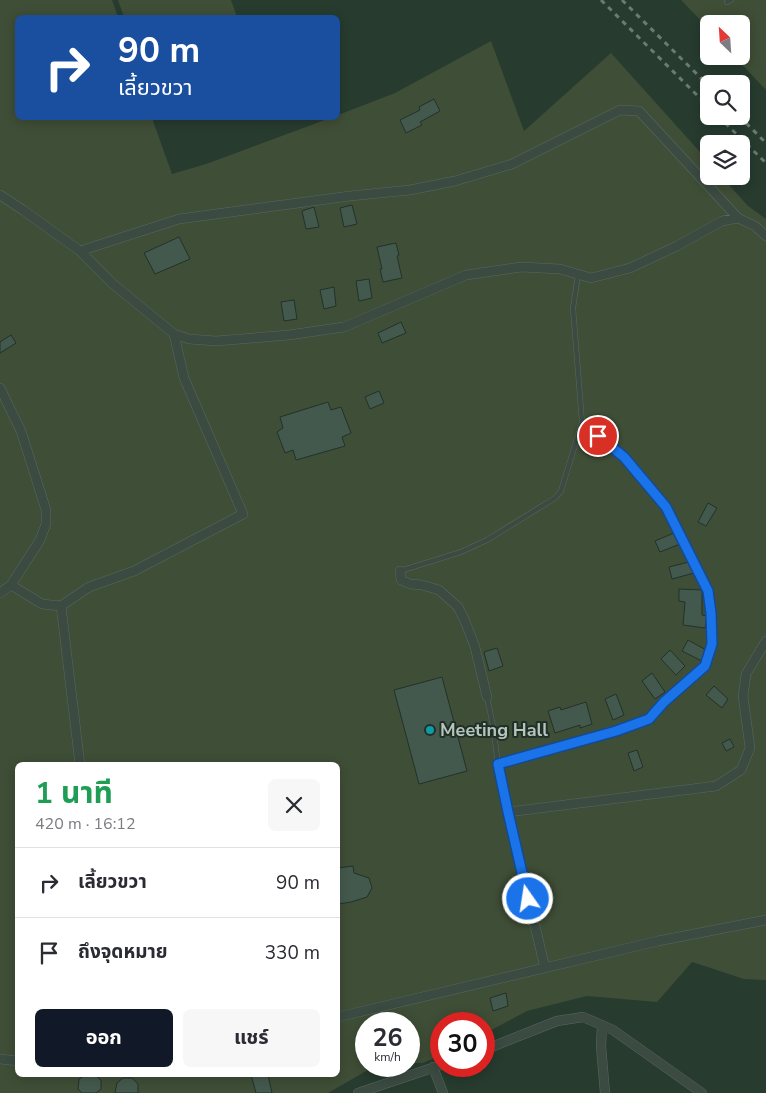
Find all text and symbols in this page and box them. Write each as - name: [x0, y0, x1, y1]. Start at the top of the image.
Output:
- north arrow: [700, 15, 750, 65]
- map controls: [700, 15, 750, 185]
- text: 90 m: [118, 27, 200, 74]
- icon: right: [35, 35, 100, 100]
- text: เลี้ยวขวา: [118, 73, 193, 103]
- button: search: [700, 75, 750, 125]
- button: layers: [700, 135, 750, 185]
- pin: [577, 415, 619, 457]
- icon: arrive: [584, 422, 612, 450]
- place label: Meeting Hall: [440, 718, 548, 742]
- marker: Meeting Hall: [424, 724, 436, 736]
- text: 1 นาที: [35, 773, 113, 814]
- button: close: [268, 779, 320, 831]
- text: 420 m · 16:12: [35, 813, 136, 835]
- icon: right: [35, 869, 63, 897]
- text: เลี้ยวขวา: [78, 869, 147, 895]
- text: 90 m: [276, 870, 320, 896]
- position arrow: [501, 872, 553, 924]
- icon: arrive: [35, 939, 63, 967]
- text: ถึงจุดหมาย: [78, 939, 168, 965]
- text: 330 m: [265, 940, 320, 966]
- button: ออก: [35, 1009, 173, 1067]
- button: แชร์: [183, 1009, 320, 1067]
- speed limit sign: 30: [430, 1012, 495, 1077]
- text: 26: [372, 1021, 403, 1055]
- text: km/h: [374, 1049, 401, 1065]

